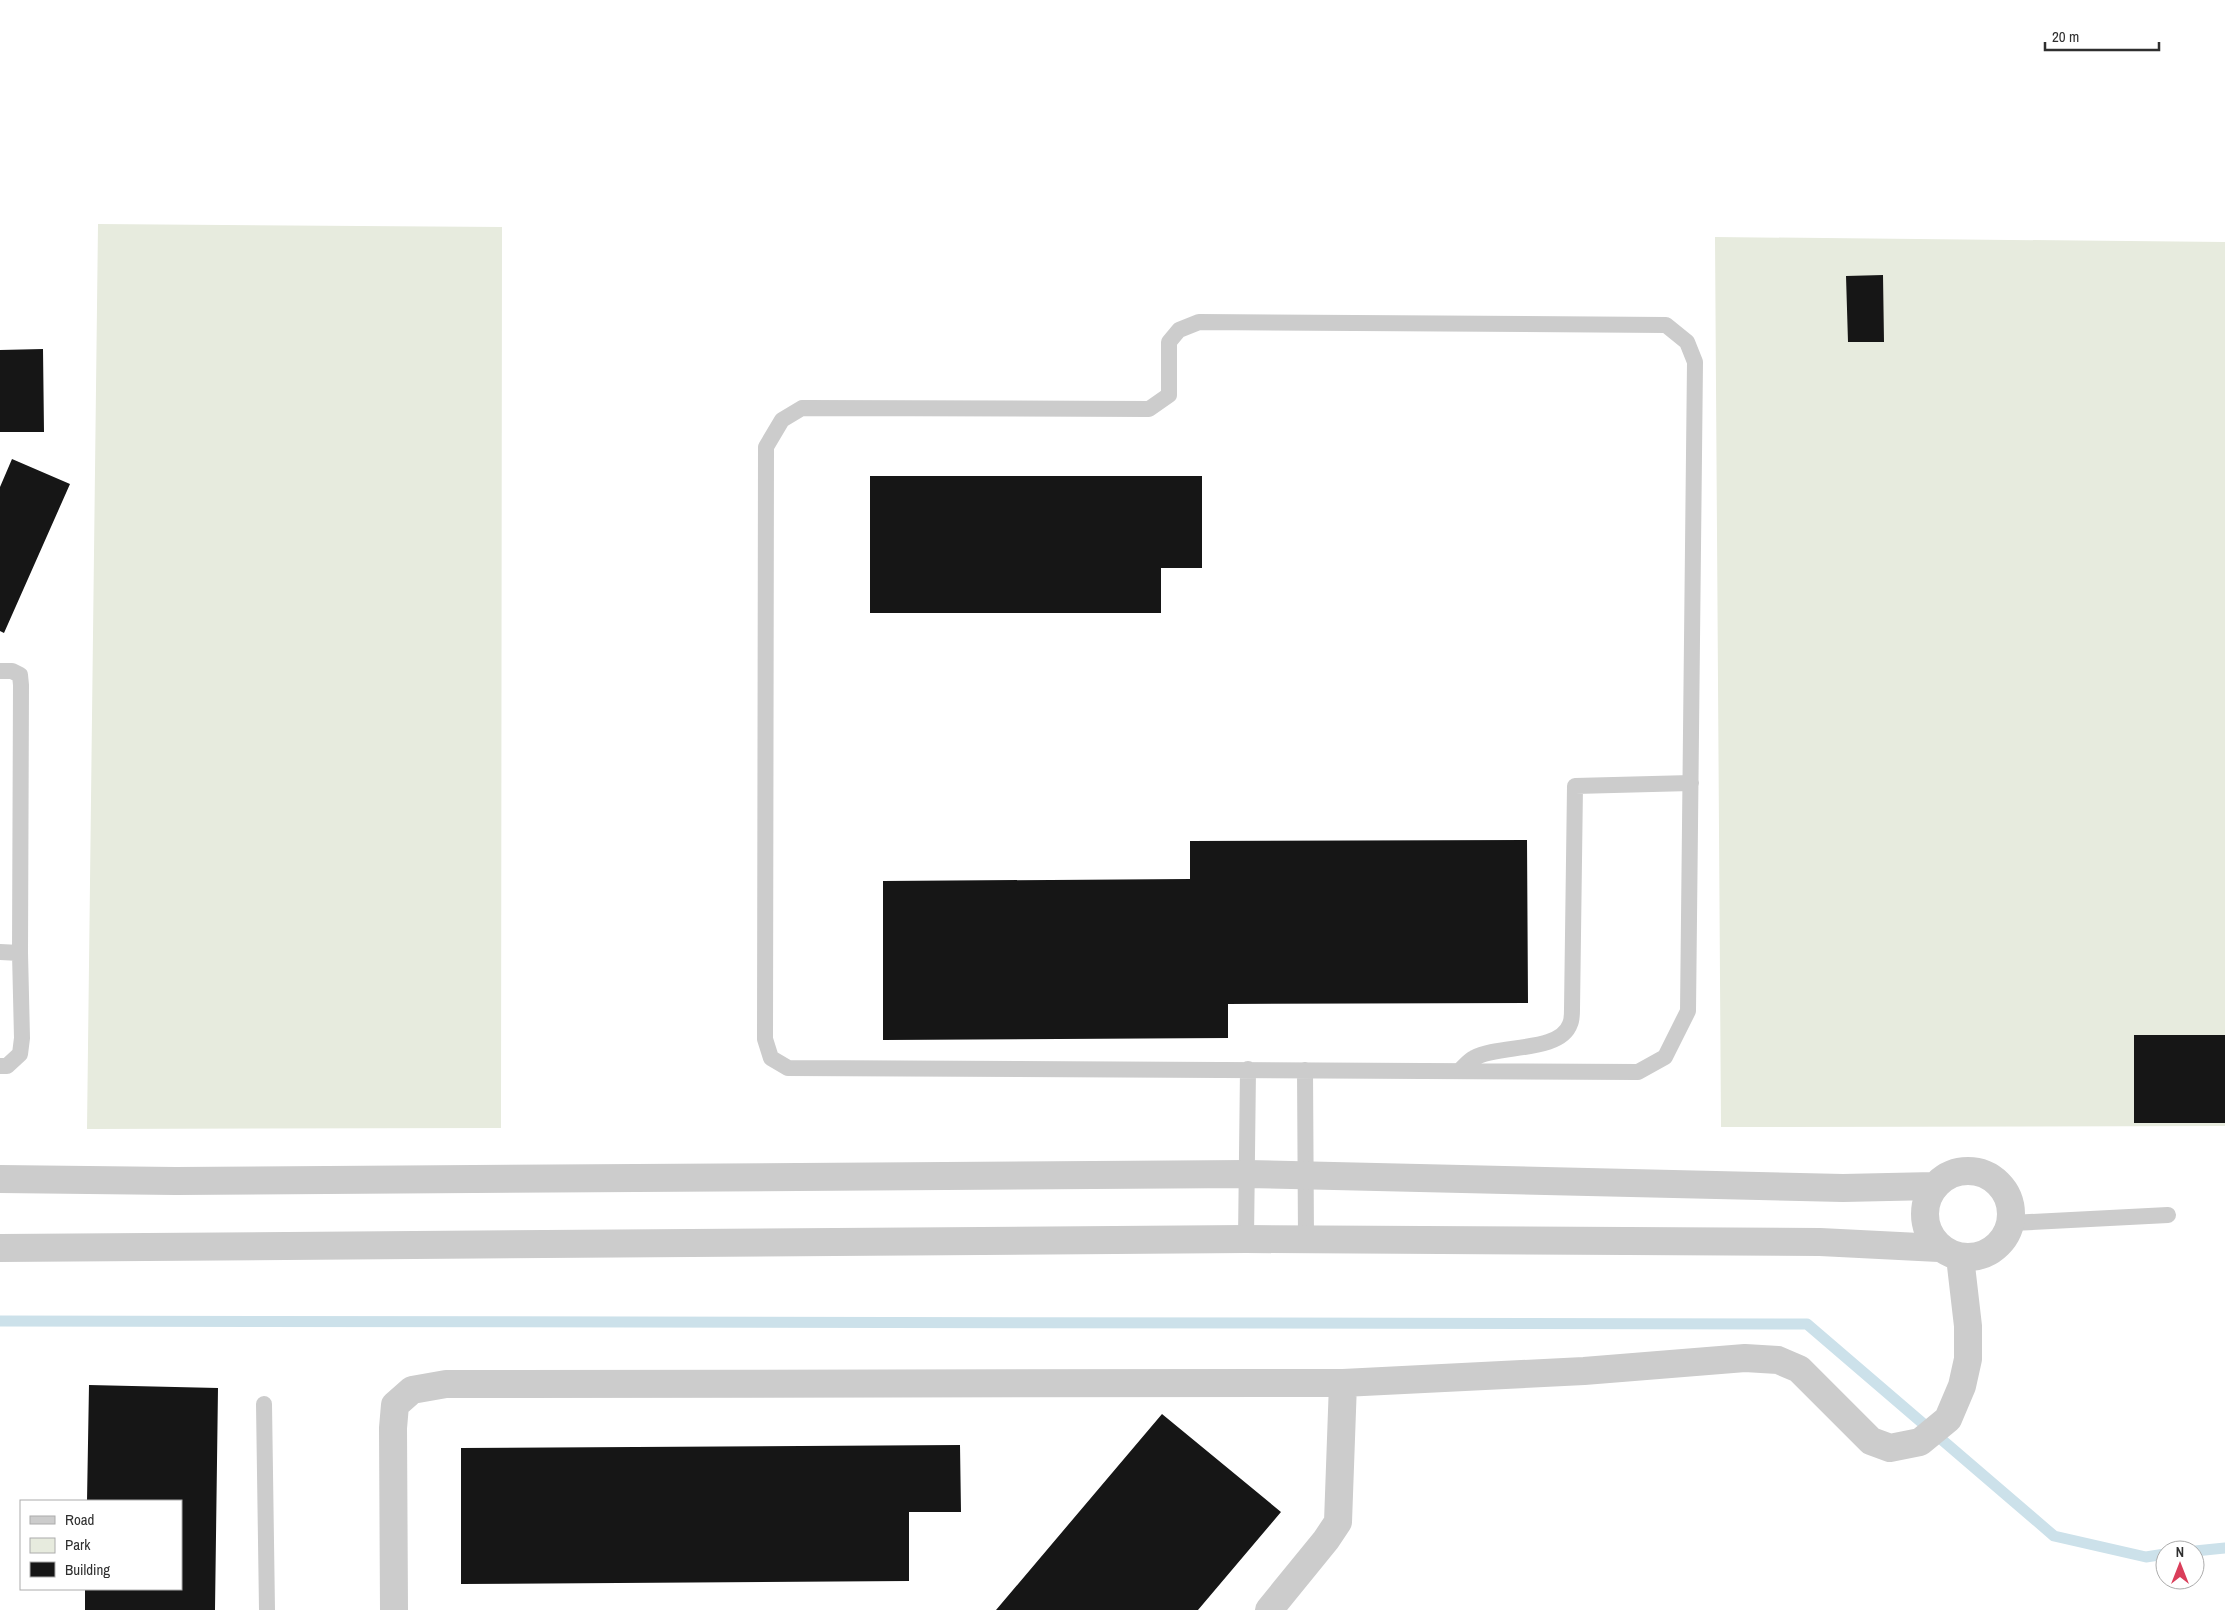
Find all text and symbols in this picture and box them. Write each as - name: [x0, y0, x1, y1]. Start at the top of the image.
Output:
- scale bar: [2045, 20, 2159, 52]
- text: 20 m: [2052, 26, 2079, 47]
- legend: [20, 1500, 182, 1590]
- text: Road: [65, 1509, 94, 1530]
- text: Park: [65, 1534, 91, 1555]
- north arrow: [2155, 1540, 2205, 1590]
- text: N: [2176, 1543, 2184, 1561]
- text: Building: [65, 1559, 110, 1580]

